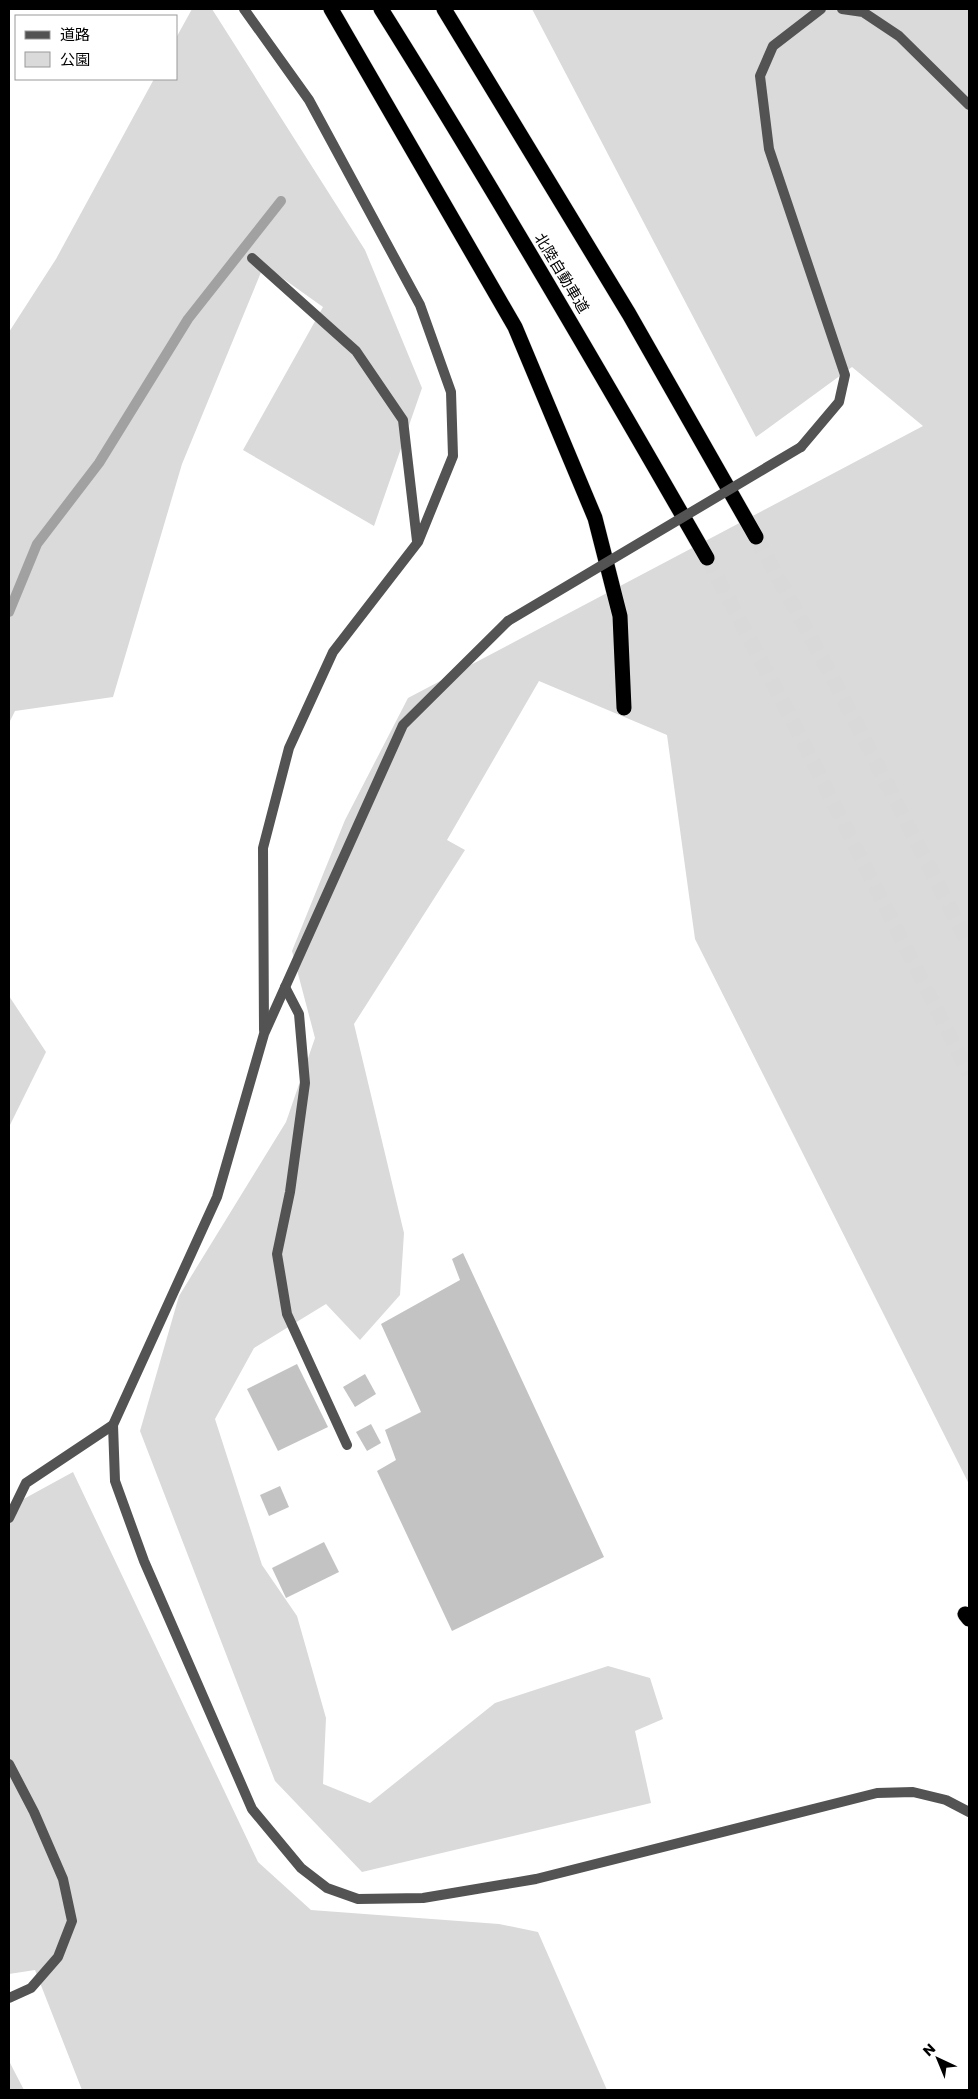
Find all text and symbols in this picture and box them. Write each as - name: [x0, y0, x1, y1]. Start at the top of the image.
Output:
- legend: [15, 15, 178, 80]
- text: 道路: [60, 24, 90, 45]
- text: 公園: [60, 49, 90, 70]
- street label: 北陸自動車道: [530, 229, 594, 317]
- north arrow: [913, 2034, 963, 2084]
- text: N: [918, 2039, 940, 2060]

